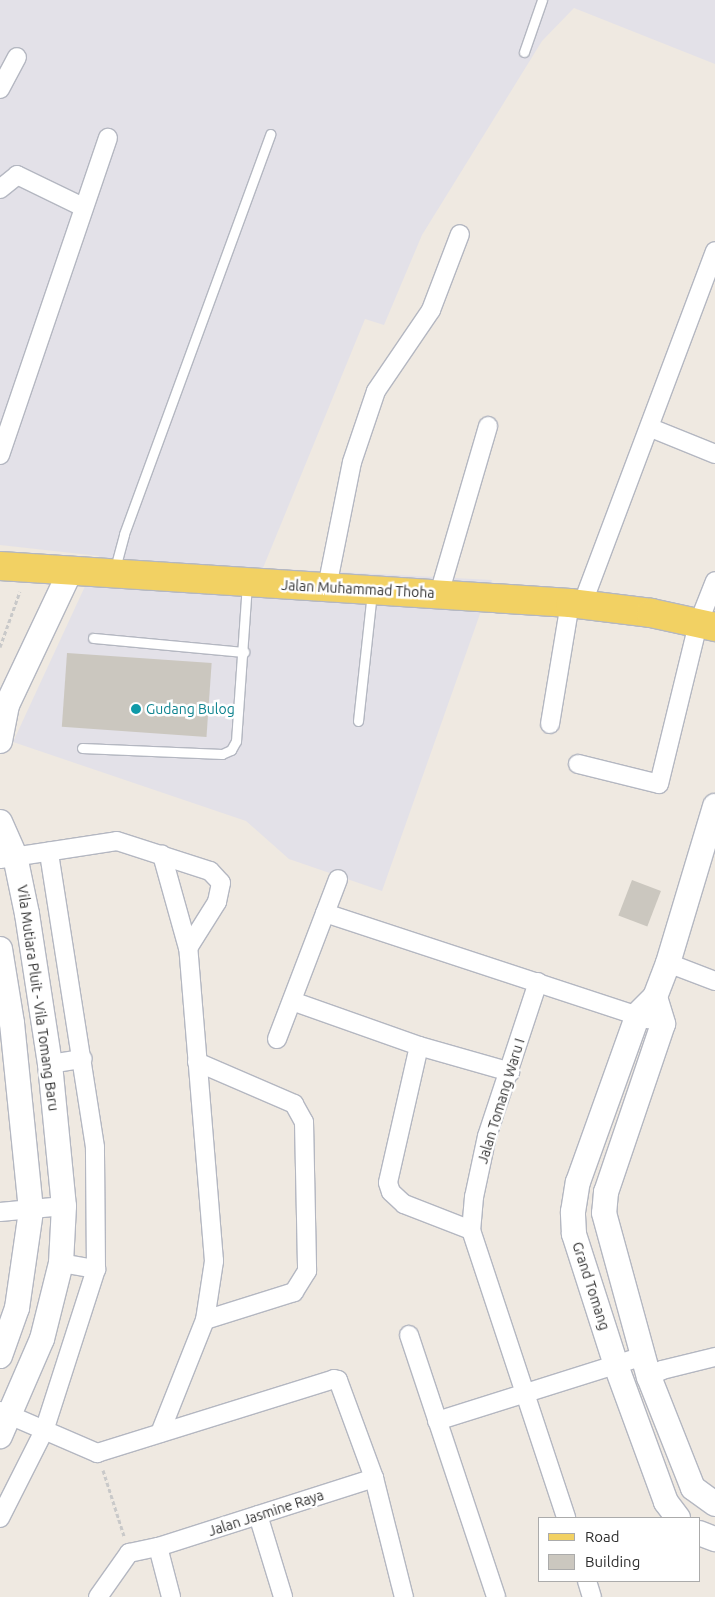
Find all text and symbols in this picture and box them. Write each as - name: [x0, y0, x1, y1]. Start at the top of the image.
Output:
- street label: Jalan Muhammad Thoha: [281, 577, 435, 601]
- place label: Gudang Bulog: [146, 701, 235, 717]
- marker: Gudang Bulog: [130, 703, 142, 715]
- street label: Vila Mutiara Pluit - Vila Tomang Baru: [14, 884, 62, 1112]
- street label: Jalan Tomang Waru I: [474, 1036, 528, 1166]
- street label: Grand Tomang: [569, 1240, 613, 1332]
- street label: Jalan Jasmine Raya: [206, 1486, 326, 1540]
- legend: [538, 1517, 700, 1582]
- text: Road: [585, 1528, 620, 1545]
- text: Building: [585, 1553, 640, 1570]

